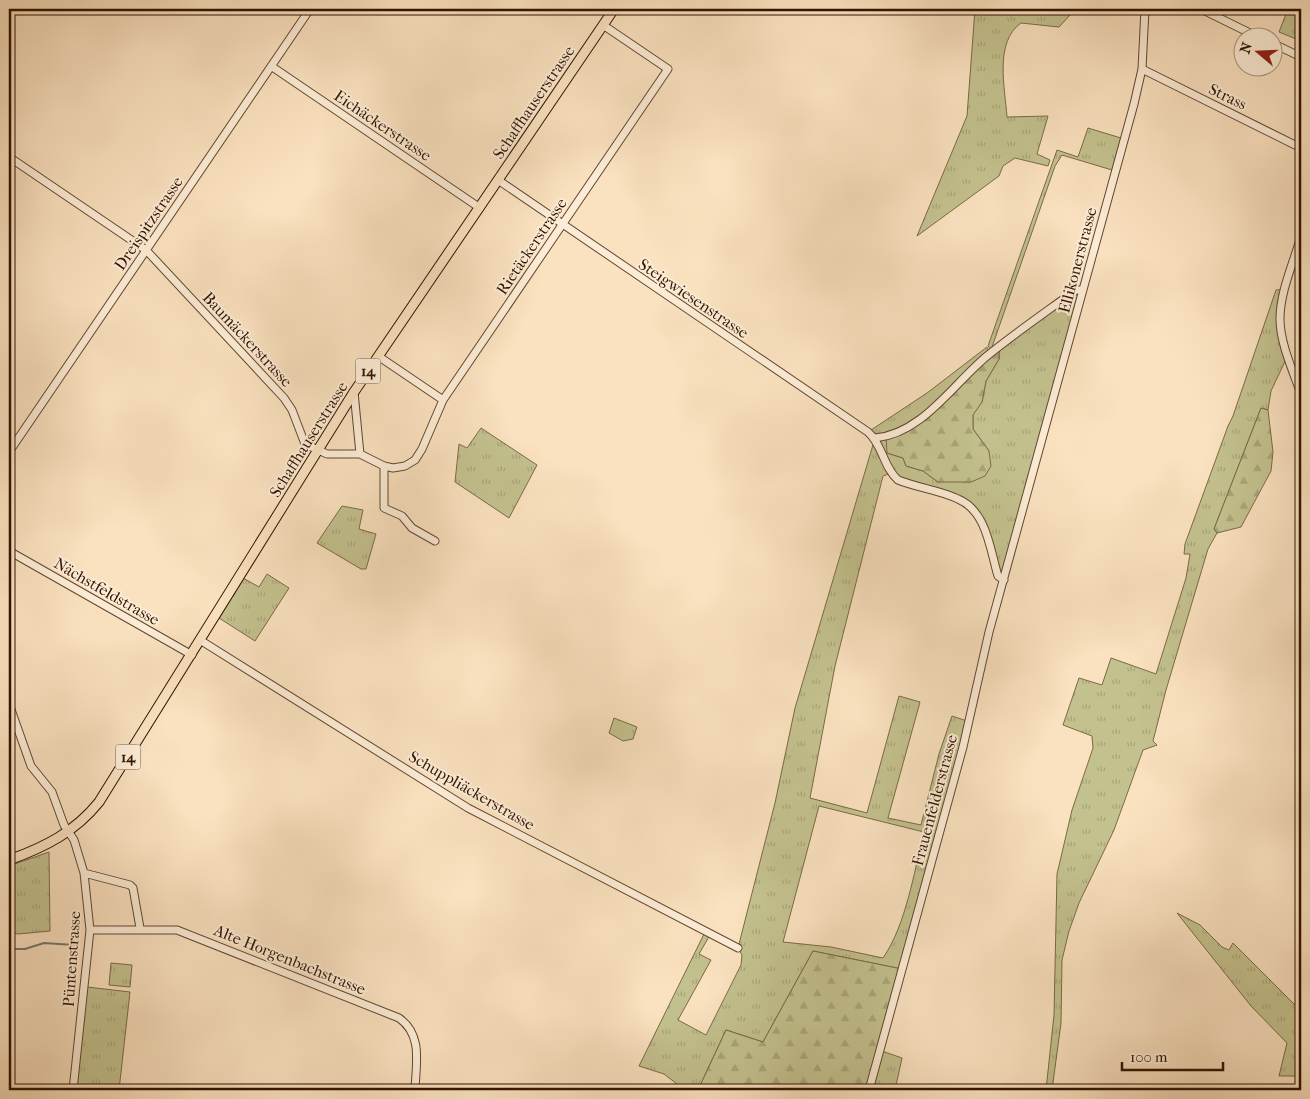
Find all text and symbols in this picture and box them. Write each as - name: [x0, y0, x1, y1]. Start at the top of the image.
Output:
- north arrow: [1232, 28, 1282, 78]
- text: N: [1236, 40, 1256, 56]
- street label: Schaffhauserstrasse: [488, 42, 578, 163]
- street label: Strass: [1206, 79, 1250, 114]
- street label: Eichäckerstrasse: [331, 86, 435, 165]
- street label: Dreispitzstrasse: [110, 173, 187, 274]
- street label: Rietäckerstrasse: [492, 194, 571, 298]
- street label: Ellikonerstrasse: [1054, 205, 1101, 315]
- street label: Steigwiesenstrasse: [635, 255, 752, 342]
- street label: Baumäckerstrasse: [199, 288, 297, 391]
- road number: 14: [356, 358, 380, 384]
- street label: Schaffhauserstrasse: [265, 378, 352, 501]
- street label: Nächstfeldstrasse: [51, 554, 163, 629]
- street label: Frauenfelderstrasse: [908, 732, 961, 868]
- road number: 14: [116, 744, 140, 770]
- street label: Schuppliäckerstrasse: [405, 747, 538, 834]
- street label: Püntenstrasse: [59, 910, 84, 1008]
- street label: Alte Horgenbachstrasse: [210, 920, 369, 999]
- scale bar: [1122, 1039, 1224, 1071]
- text: 100 m: [1130, 1048, 1168, 1066]

